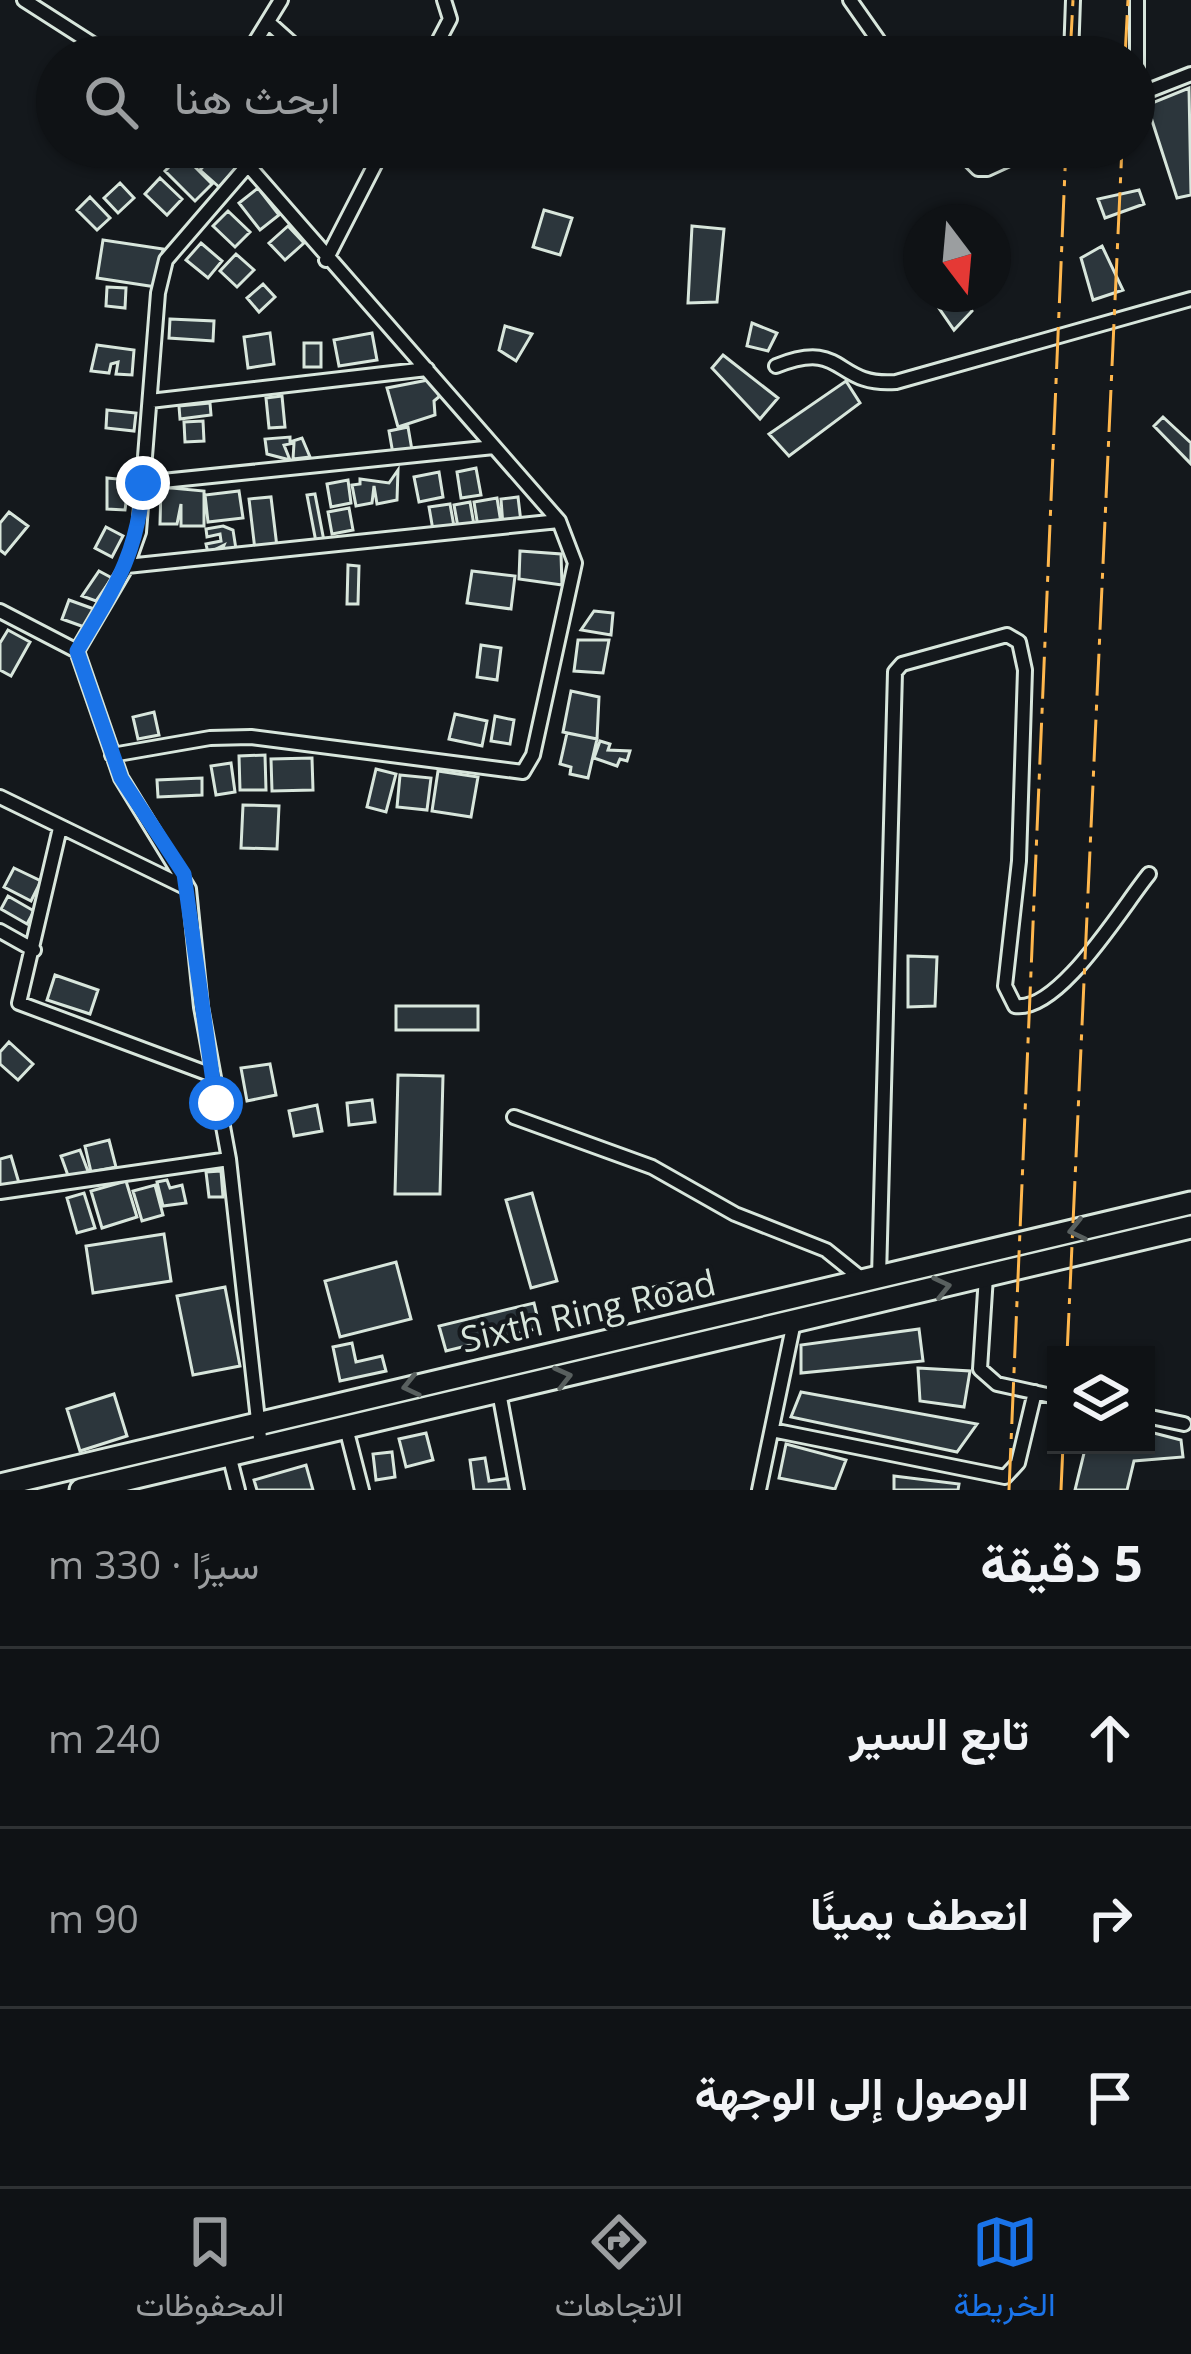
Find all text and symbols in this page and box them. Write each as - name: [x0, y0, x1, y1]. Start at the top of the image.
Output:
- search box: [36, 36, 1155, 168]
- text: ابحث هنا: [174, 66, 340, 127]
- icon: search: [78, 69, 144, 135]
- north arrow: [903, 204, 1011, 312]
- route end: [116, 456, 170, 510]
- route start: [189, 1076, 243, 1130]
- one-way arrow: [1068, 1216, 1088, 1241]
- street label: Sixth Ring Road: [456, 1257, 720, 1364]
- one-way arrow: [932, 1276, 952, 1301]
- map controls: [1047, 1346, 1155, 1454]
- button: layers: [1047, 1346, 1155, 1454]
- one-way arrow: [552, 1366, 572, 1391]
- one-way arrow: [402, 1372, 422, 1397]
- text: 5 دقيقة: [980, 1527, 1143, 1597]
- text: سيرًا · 330 m: [48, 1537, 259, 1590]
- text: تابع السير: [850, 1702, 1029, 1763]
- icon: ahead: [1077, 1705, 1143, 1771]
- text: 240 m: [48, 1711, 161, 1764]
- text: انعطف يمينًا: [810, 1882, 1029, 1943]
- icon: right: [1077, 1885, 1143, 1951]
- text: 90 m: [48, 1891, 139, 1944]
- text: الوصول إلى الوجهة: [695, 2062, 1029, 2123]
- icon: arrive: [1077, 2065, 1143, 2131]
- tab: المحفوظات: [135, 2209, 284, 2334]
- tab: الاتجاهات: [555, 2209, 683, 2334]
- tab: الخريطة: [954, 2209, 1056, 2334]

